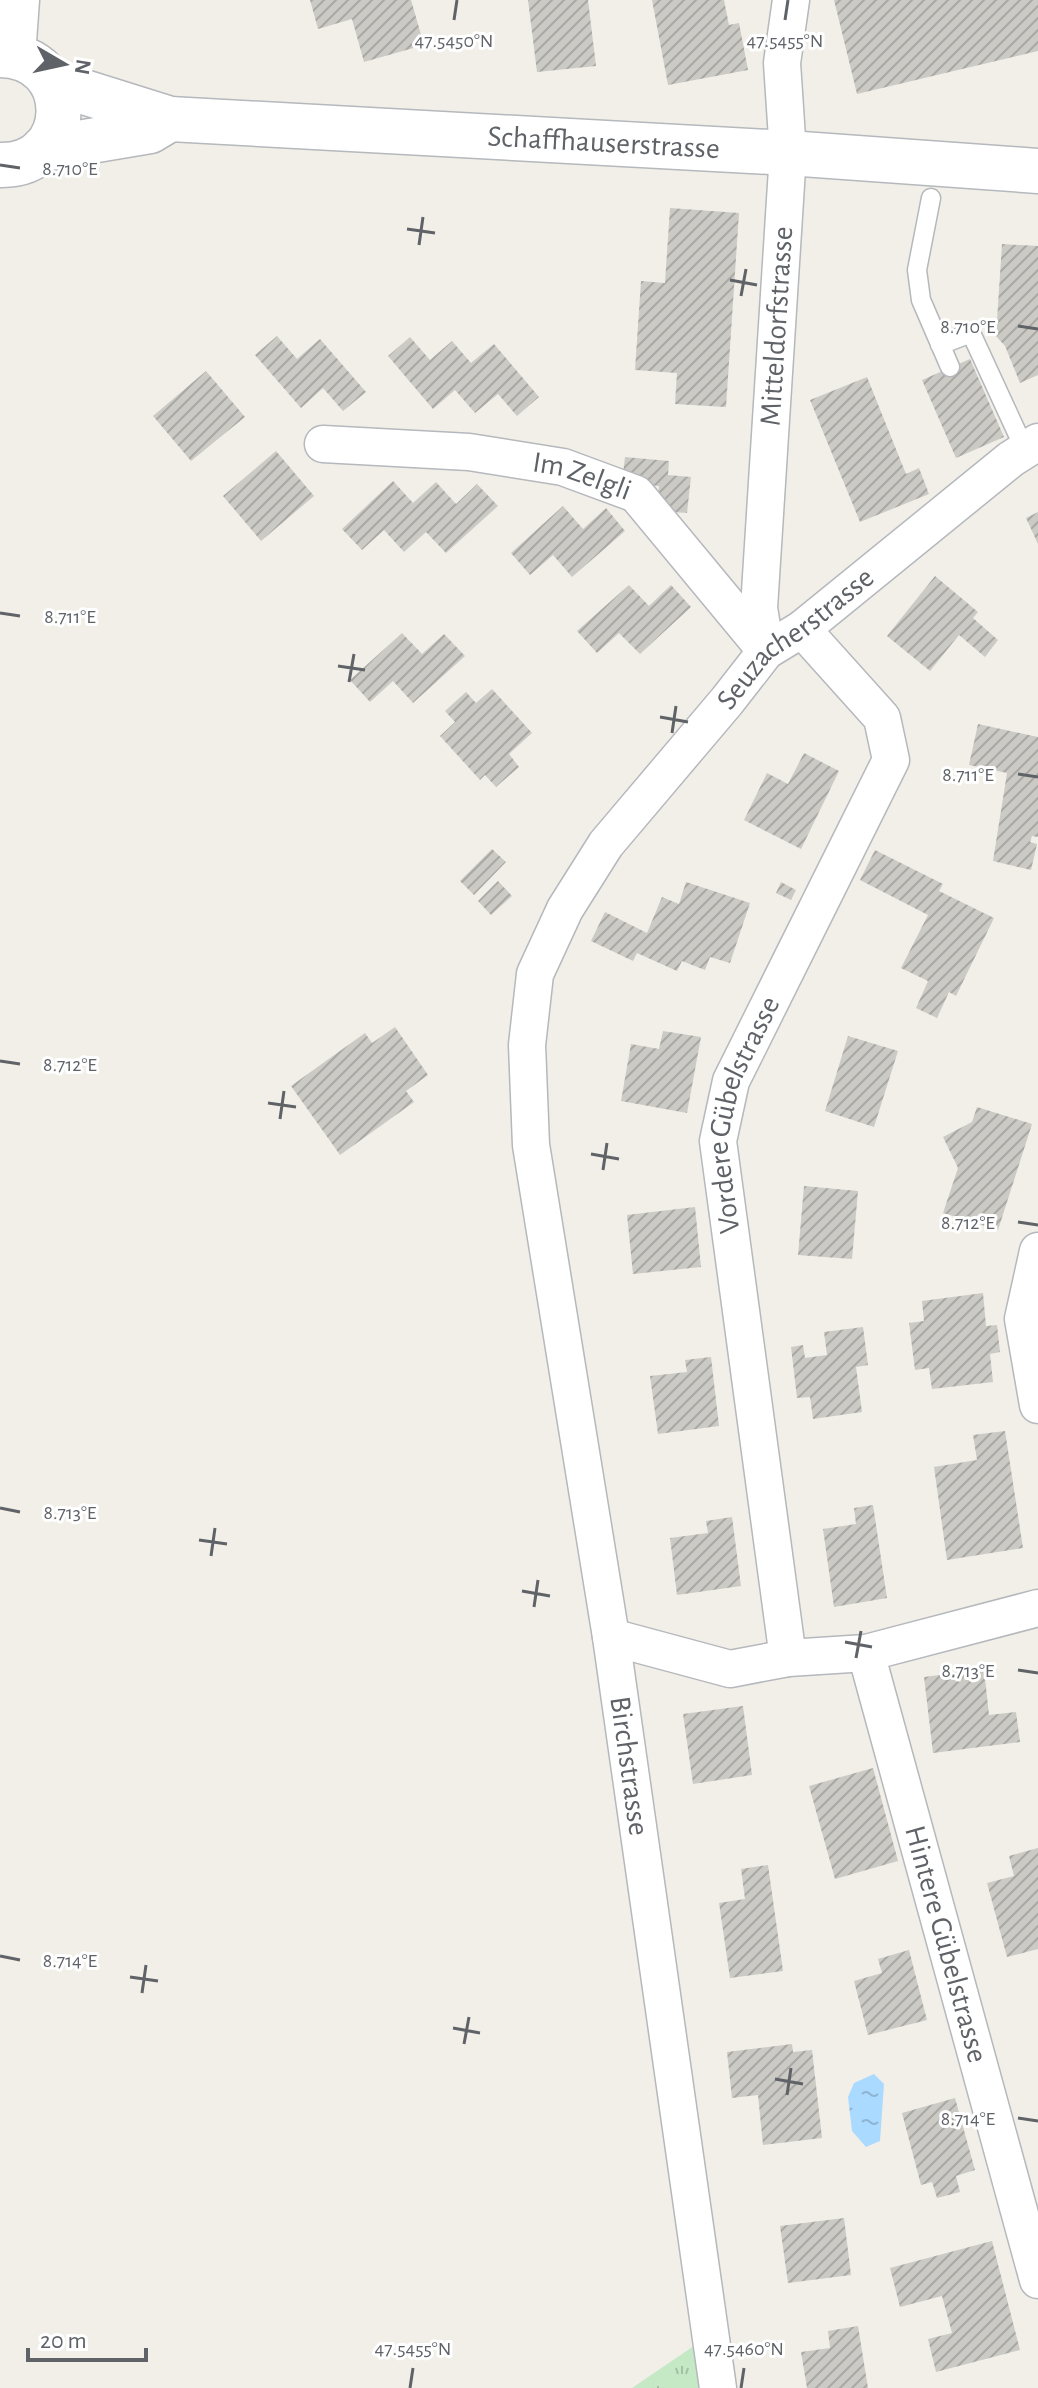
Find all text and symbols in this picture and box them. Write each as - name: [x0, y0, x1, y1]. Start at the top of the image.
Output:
- north arrow: [24, 24, 104, 104]
- text: 47.5450°N: [415, 31, 493, 51]
- text: 47.5455°N: [747, 31, 823, 51]
- text: N: [71, 58, 95, 76]
- street label: Schaffhauserstrasse: [487, 121, 721, 164]
- text: 8.710°E: [42, 159, 98, 179]
- street label: Mitteldorfstrasse: [756, 226, 798, 427]
- text: 8.710°E: [940, 317, 996, 337]
- street label: Im Zelgli: [530, 447, 635, 506]
- street label: Seuzacherstrasse: [711, 562, 880, 715]
- text: 8.711°E: [44, 607, 96, 627]
- text: 8.711°E: [942, 765, 994, 785]
- street label: Vordere Gübelstrasse: [703, 992, 786, 1235]
- text: 8.712°E: [43, 1055, 97, 1075]
- text: 8.712°E: [941, 1213, 995, 1233]
- text: 8.713°E: [43, 1503, 97, 1523]
- text: 8.713°E: [941, 1661, 995, 1681]
- street label: Birchstrasse: [604, 1695, 654, 1837]
- street label: Hintere Gübelstrasse: [899, 1823, 993, 2066]
- text: 8.714°E: [43, 1951, 98, 1971]
- text: 8.714°E: [941, 2109, 996, 2129]
- scale bar: [28, 2312, 146, 2362]
- text: 20 m: [40, 2329, 87, 2353]
- text: 47.5455°N: [375, 2339, 451, 2359]
- text: 47.5460°N: [704, 2339, 784, 2359]

